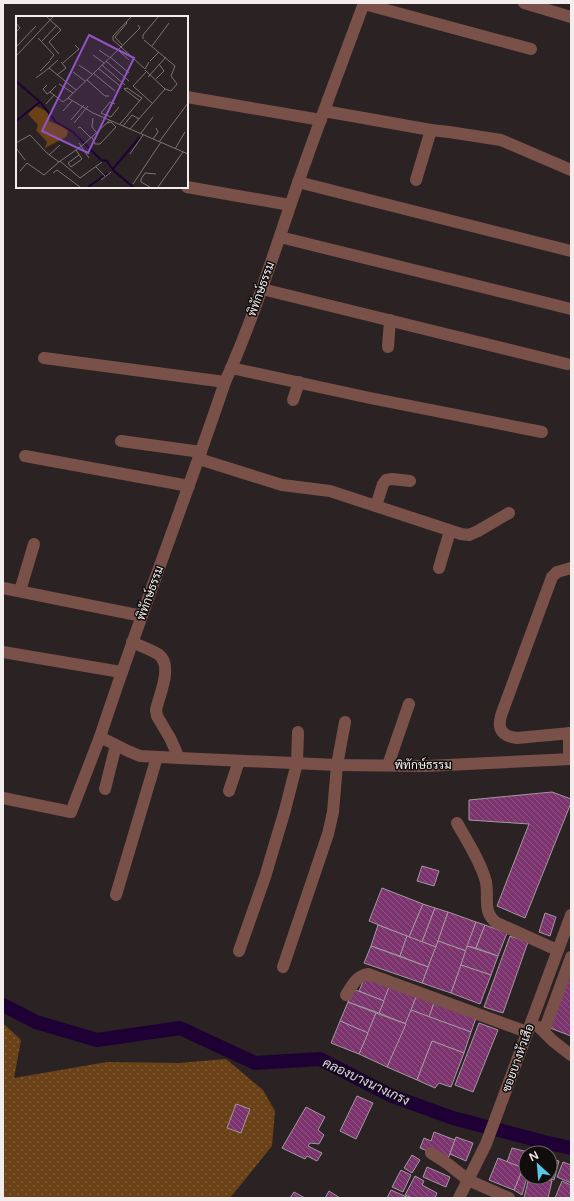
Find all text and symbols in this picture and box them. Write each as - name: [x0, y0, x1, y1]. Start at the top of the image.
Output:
- inset map: [16, 16, 188, 188]
- street label: พิทักษ์ธรรม: [244, 259, 277, 318]
- street label: พิทักษ์ธรรม: [133, 563, 166, 622]
- street label: พิทักษ์ธรรม: [394, 757, 452, 772]
- street label: ซอยบางหัวเสือ: [499, 1022, 537, 1094]
- water label: คลองบางนางเกรง: [320, 1055, 412, 1109]
- north arrow: [518, 1145, 558, 1185]
- text: N: [527, 1149, 541, 1164]

